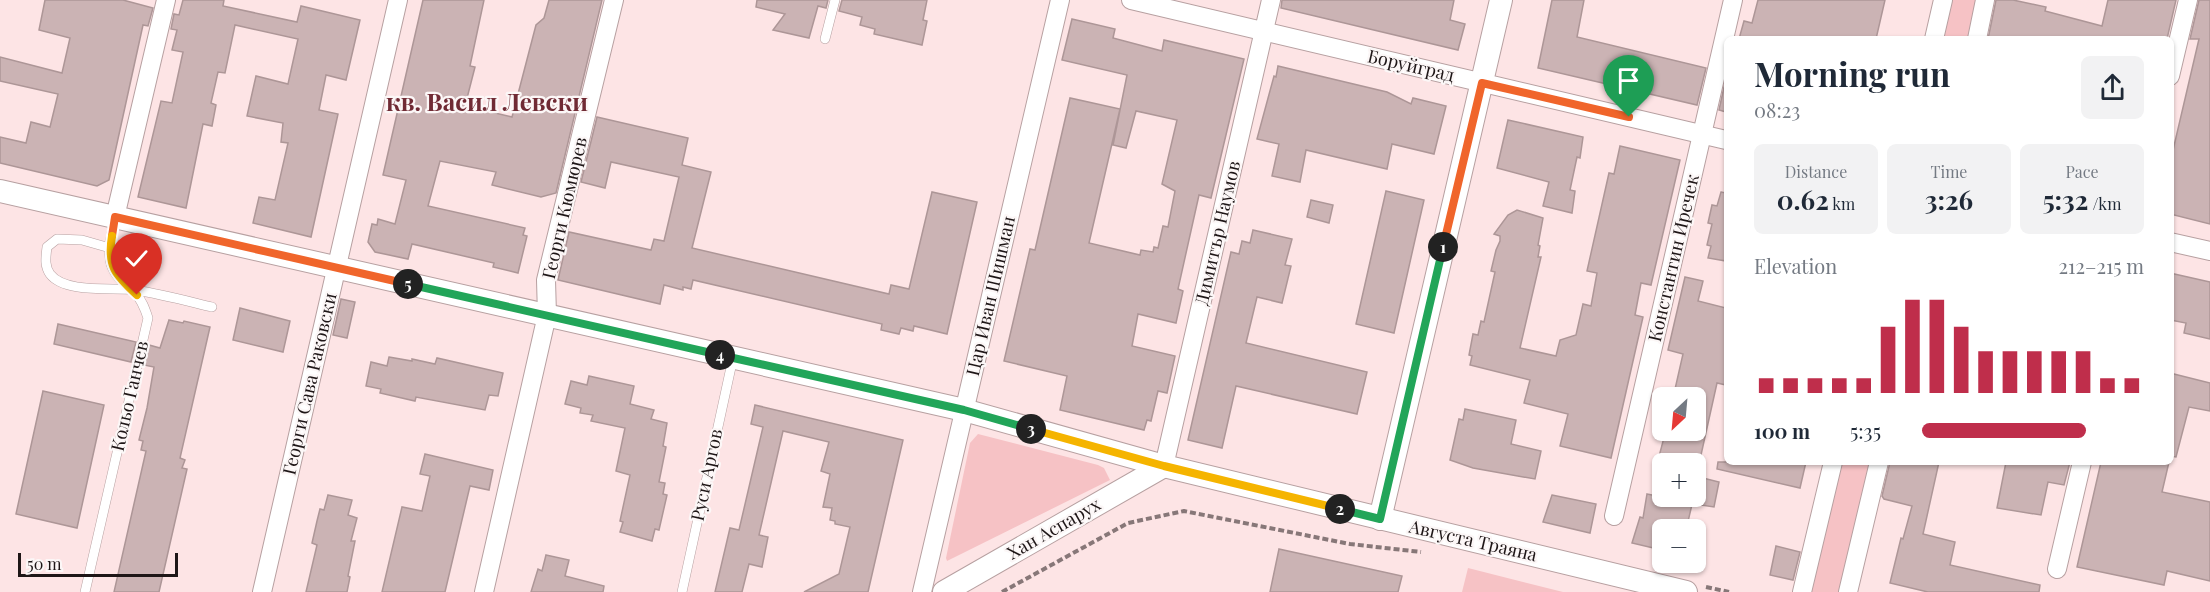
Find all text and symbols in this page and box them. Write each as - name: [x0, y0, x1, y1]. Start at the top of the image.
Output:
- street label: Боруйград: [1365, 43, 1458, 87]
- text: Morning run: [1754, 51, 1950, 95]
- pin: [1603, 55, 1654, 117]
- button: share: [2081, 56, 2144, 119]
- icon: arrive: [1612, 64, 1645, 97]
- district label: кв. Васил Левски: [386, 85, 588, 117]
- text: 08:23: [1754, 96, 1800, 123]
- street label: Георги Кюмюрев: [536, 134, 592, 281]
- street label: Димитър Наумов: [1189, 158, 1245, 307]
- text: Distance: [1785, 161, 1847, 182]
- text: Time: [1931, 161, 1967, 182]
- text: Pace: [2065, 161, 2099, 182]
- street label: Константин Иречек: [1642, 172, 1704, 344]
- text: 0.62: [1777, 182, 1829, 217]
- text: 3:26: [1925, 182, 1973, 217]
- text: 5:32: [2043, 182, 2088, 217]
- text: km: [1829, 193, 1855, 214]
- text: /km: [2088, 193, 2121, 214]
- street label: Цар Иван Шишман: [960, 214, 1020, 378]
- pin: 1: [1428, 232, 1458, 262]
- pin: [111, 233, 162, 295]
- text: 1: [1440, 236, 1446, 257]
- icon: check: [120, 242, 153, 275]
- text: Elevation: [1754, 252, 1837, 279]
- text: 212–215 m: [2059, 252, 2144, 279]
- pin: 5: [393, 269, 423, 299]
- text: 5: [404, 273, 412, 294]
- street label: Георги Сава Раковски: [276, 290, 342, 477]
- street label: Кольо Ганчев: [105, 338, 153, 453]
- pin: 4: [705, 340, 735, 370]
- text: 4: [716, 344, 724, 365]
- north arrow: [1652, 387, 1706, 441]
- map controls: [1652, 387, 1706, 573]
- pin: 3: [1016, 414, 1046, 444]
- text: 100 m: [1754, 417, 1810, 444]
- text: 5:35: [1850, 417, 1881, 444]
- text: 3: [1027, 418, 1035, 439]
- street label: Руси Аргов: [685, 426, 728, 523]
- button: +: [1652, 453, 1706, 507]
- street label: Хан Аспарух: [1002, 491, 1105, 565]
- pin: 2: [1325, 494, 1355, 524]
- text: 2: [1336, 498, 1344, 519]
- street label: Августа Траяна: [1406, 513, 1540, 566]
- button: −: [1652, 519, 1706, 573]
- scale bar: [18, 550, 178, 578]
- text: 50 m: [27, 553, 61, 574]

